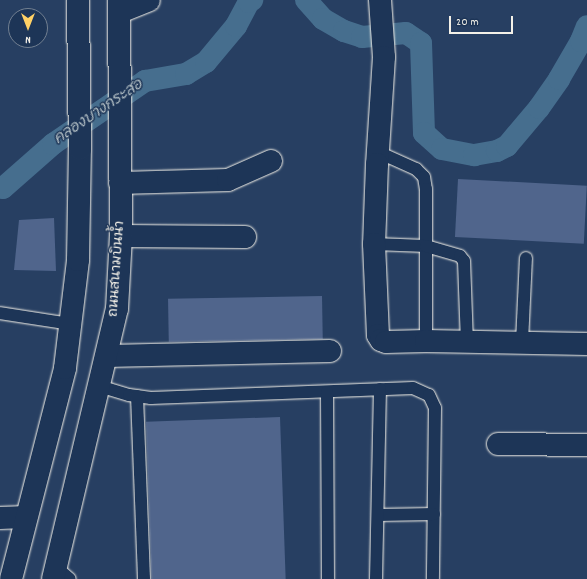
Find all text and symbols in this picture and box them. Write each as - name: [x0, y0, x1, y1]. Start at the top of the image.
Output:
- north arrow: [8, 8, 48, 48]
- scale bar: [451, 8, 515, 34]
- text: 20 m: [456, 14, 479, 31]
- text: N: [25, 31, 31, 47]
- water label: คลองบางกระสอ: [51, 77, 147, 149]
- street label: ถนนสนามบินน้ำ: [105, 220, 129, 318]

